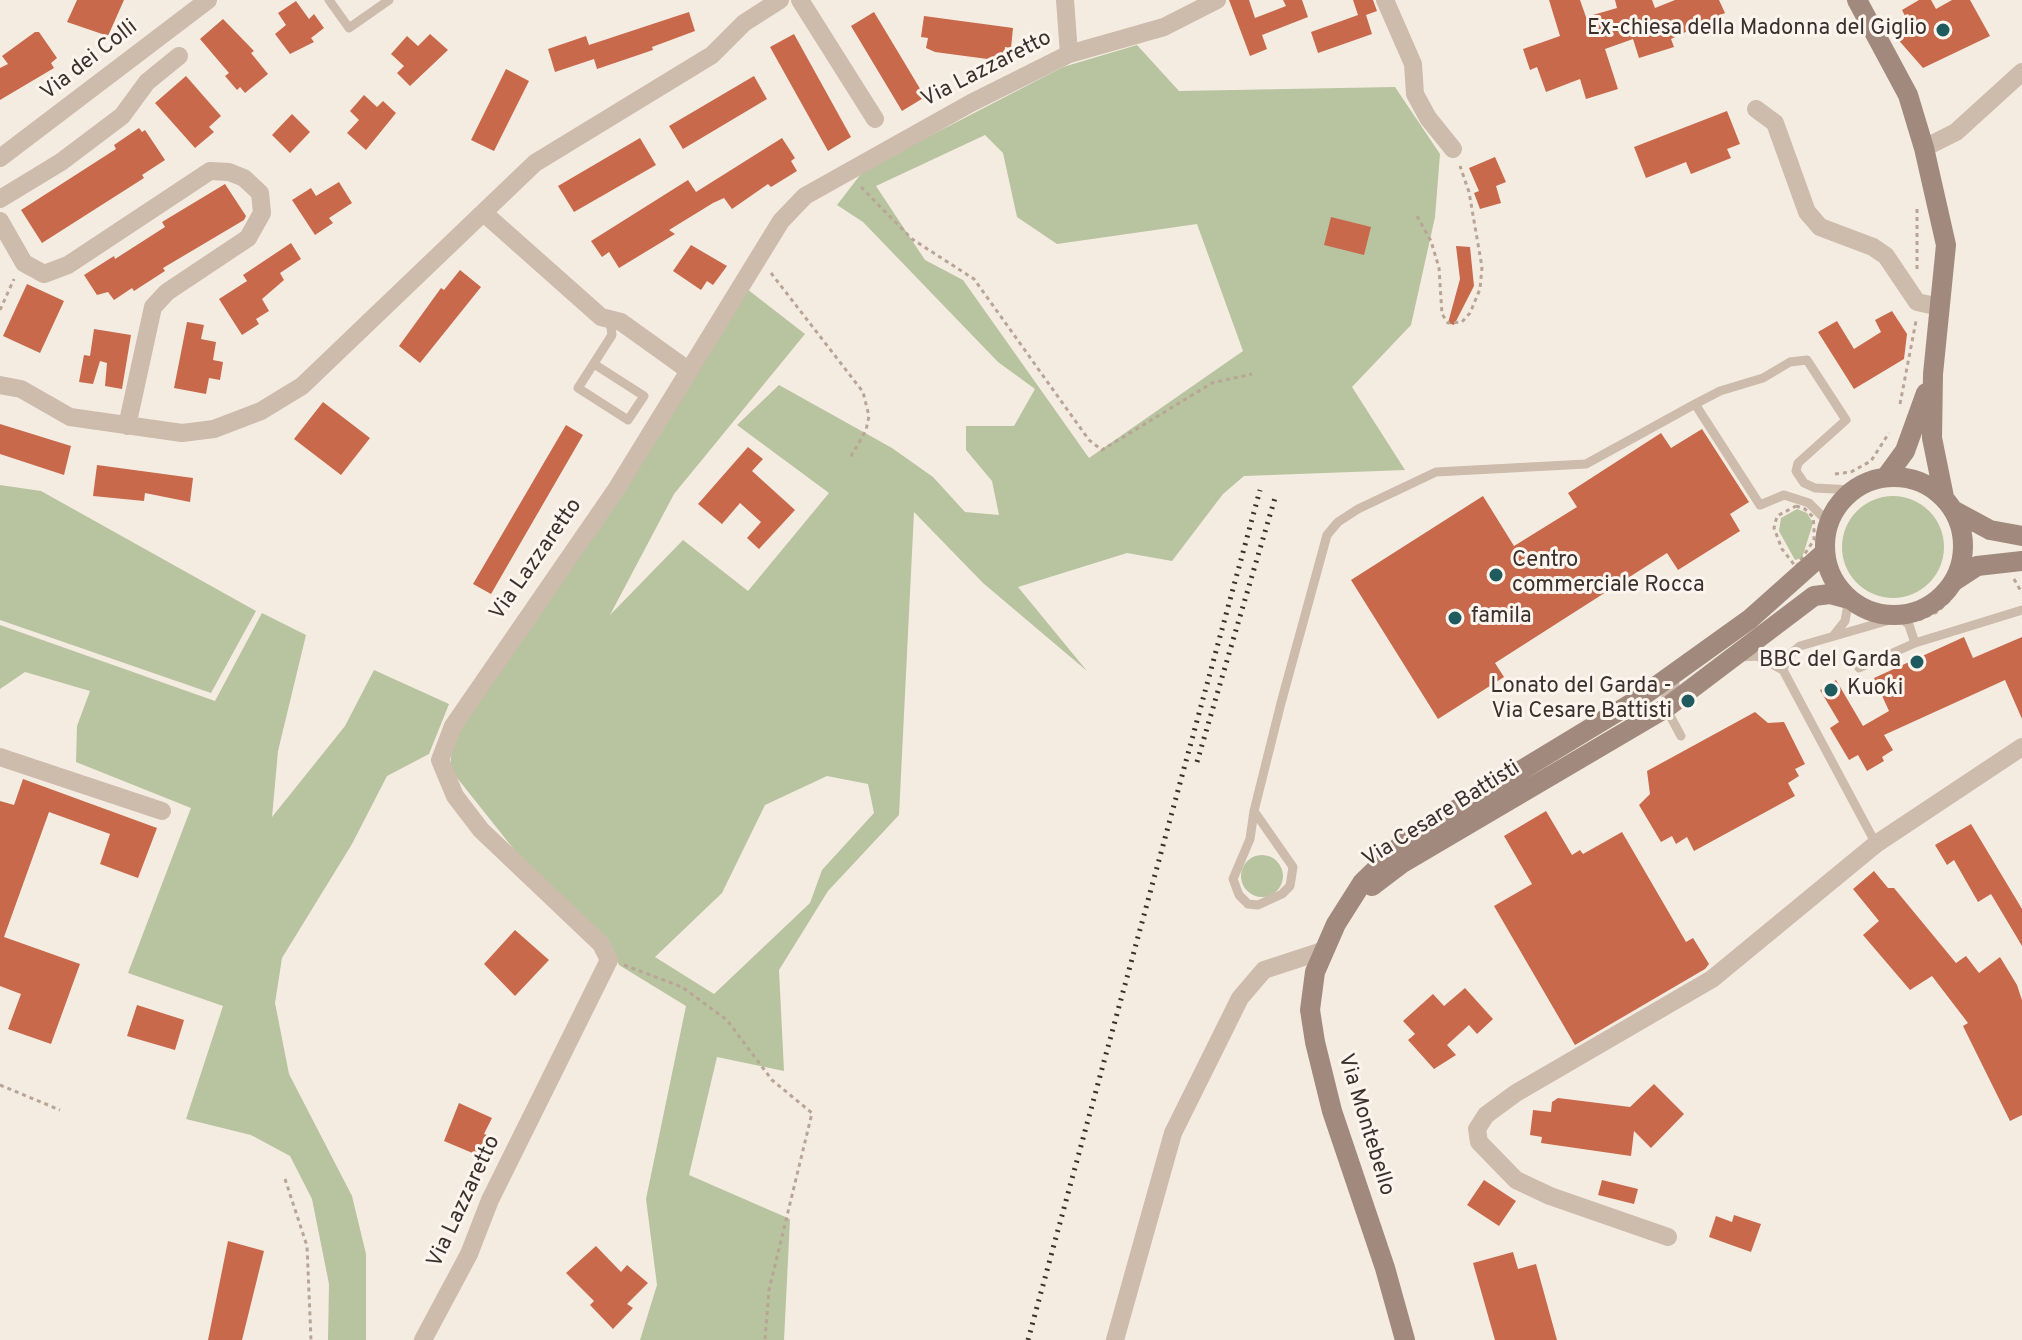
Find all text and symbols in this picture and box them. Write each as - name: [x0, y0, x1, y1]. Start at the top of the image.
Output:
- street label: Via dei Colli: [36, 15, 144, 107]
- place label: Ex-chiesa della Madonna del Giglio: [1587, 17, 1927, 43]
- marker: Ex-chiesa della Madonna del Giglio: [1934, 21, 1952, 39]
- street label: Via Lazzaretto: [917, 26, 1057, 114]
- street label: Via Lazzaretto: [485, 494, 589, 626]
- place label: Centro commerciale Rocca: [1512, 549, 1704, 600]
- marker: Centro commerciale Rocca: [1487, 566, 1505, 584]
- place label: famila: [1471, 605, 1532, 631]
- marker: famila: [1446, 609, 1464, 627]
- place label: BBC del Garda: [1759, 649, 1901, 675]
- marker: BBC del Garda: [1908, 653, 1926, 671]
- place label: Lonato del Garda - Via Cesare Battisti: [1490, 675, 1672, 726]
- place label: Kuoki: [1847, 677, 1903, 703]
- marker: Kuoki: [1822, 681, 1840, 699]
- marker: Lonato del Garda - Via Cesare Battisti: [1679, 692, 1697, 710]
- street label: Via Cesare Battisti: [1358, 756, 1526, 874]
- street label: Via Montebello: [1331, 1051, 1399, 1199]
- street label: Via Lazzaretto: [423, 1132, 507, 1272]

